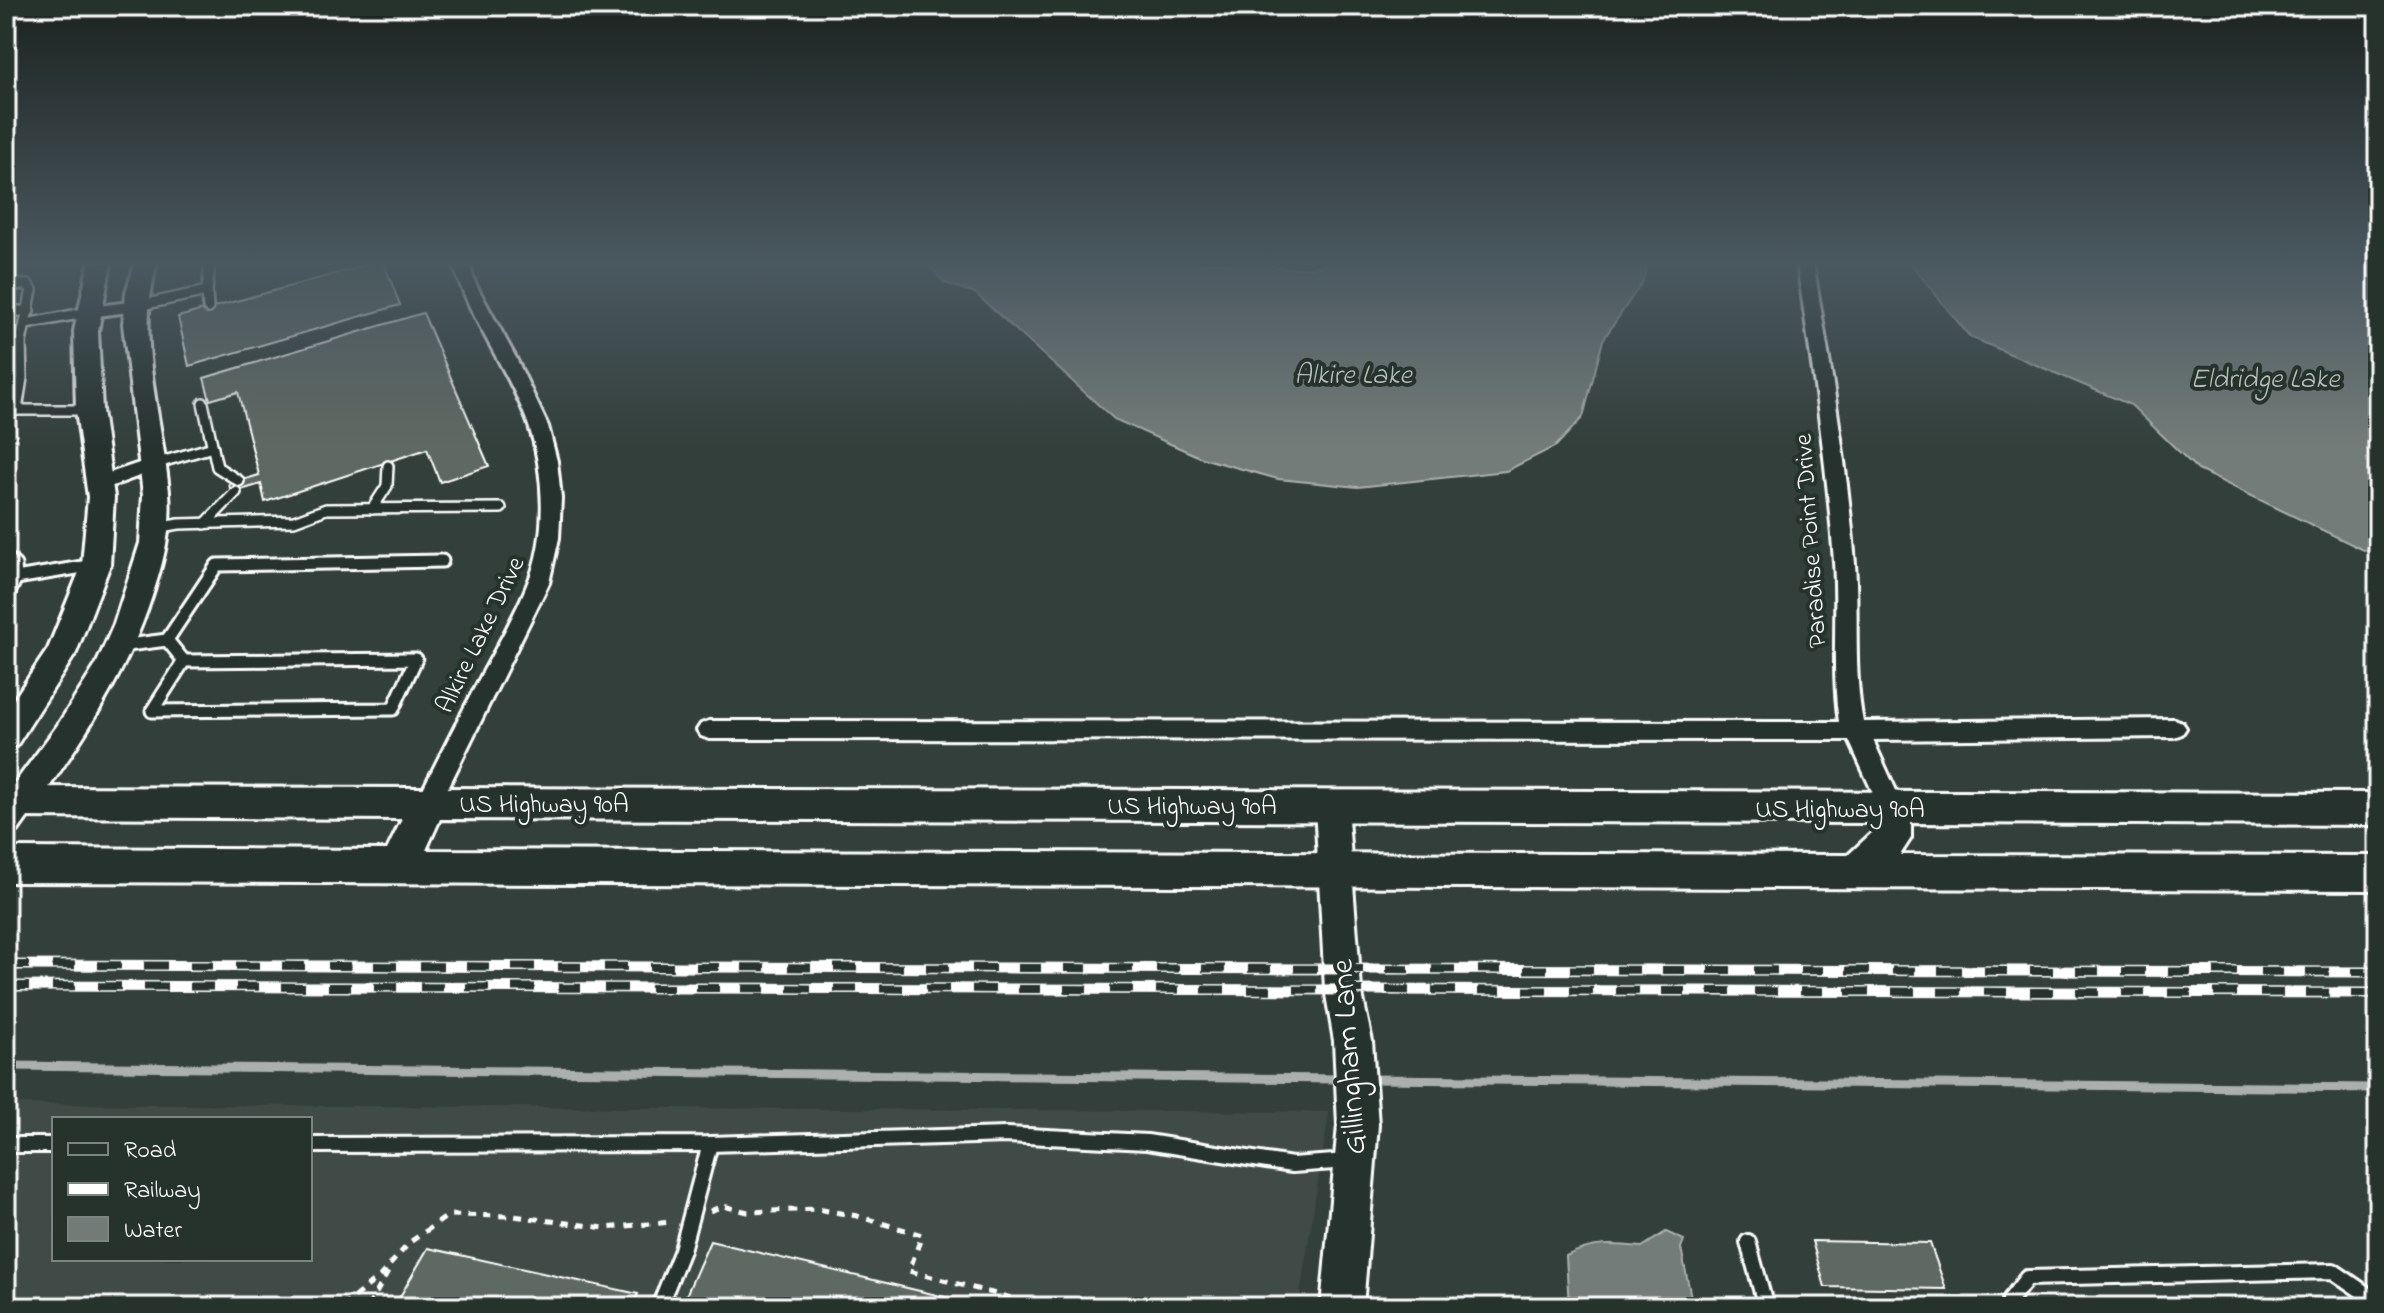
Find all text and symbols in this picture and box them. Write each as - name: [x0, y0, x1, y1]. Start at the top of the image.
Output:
- water label: Alkire Lake: [1294, 356, 1413, 397]
- water label: Eldridge Lake: [2190, 360, 2341, 401]
- street label: Paradise Point Drive: [1786, 432, 1838, 649]
- street label: Alkire Lake Drive: [427, 550, 536, 720]
- street label: US Highway 90A: [459, 787, 629, 825]
- street label: US Highway 90A: [1107, 789, 1277, 827]
- street label: US Highway 90A: [1755, 792, 1925, 830]
- street label: Gillingham Lane: [1320, 957, 1381, 1156]
- legend: [52, 1117, 312, 1261]
- text: Road: [124, 1134, 177, 1169]
- text: Railway: [124, 1174, 201, 1210]
- text: Water: [124, 1214, 182, 1249]

